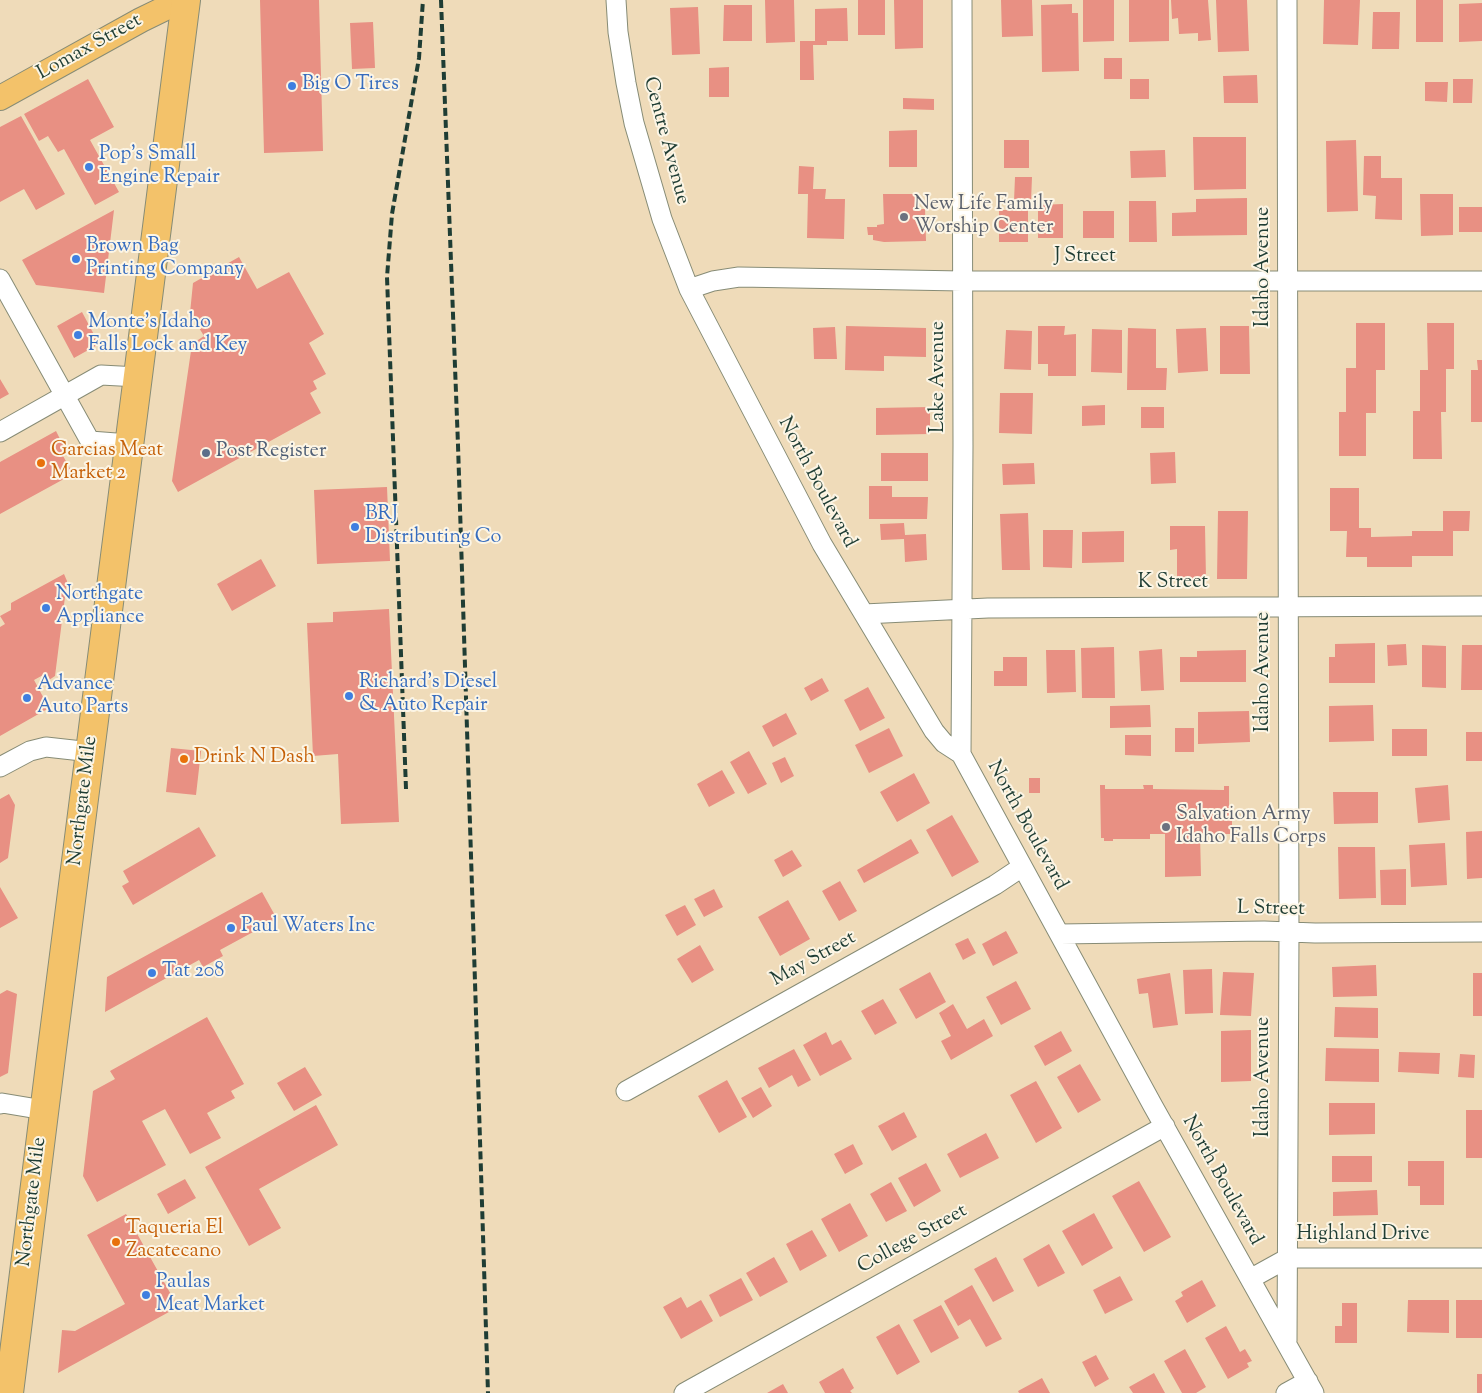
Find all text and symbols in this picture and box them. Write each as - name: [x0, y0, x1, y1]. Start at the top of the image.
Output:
- street label: Lomax Street: [34, 9, 146, 87]
- place label: Big O Tires: [302, 74, 399, 98]
- street label: Centre Avenue: [636, 75, 694, 207]
- marker: Big O Tires: [286, 80, 298, 92]
- place label: Pop's Small Engine Repair: [99, 144, 220, 191]
- marker: Pop's Small Engine Repair: [83, 161, 95, 173]
- place label: New Life Family Worship Center: [914, 194, 1053, 241]
- street label: Idaho Avenue: [1253, 207, 1277, 327]
- marker: New Life Family Worship Center: [898, 211, 910, 223]
- place label: Brown Bag Printing Company: [86, 236, 244, 283]
- street label: J Street: [1054, 246, 1116, 270]
- marker: Brown Bag Printing Company: [70, 253, 82, 265]
- place label: Monte's Idaho Falls Lock and Key: [88, 312, 247, 359]
- street label: Lake Avenue: [928, 321, 952, 433]
- marker: Monte's Idaho Falls Lock and Key: [72, 329, 84, 341]
- street label: North Boulevard: [771, 414, 861, 552]
- place label: Garcias Meat Market 2: [51, 440, 163, 487]
- place label: Post Register: [216, 441, 326, 465]
- marker: Post Register: [200, 447, 212, 459]
- marker: Garcias Meat Market 2: [35, 457, 47, 469]
- place label: BRJ Distributing Co: [365, 504, 501, 551]
- marker: BRJ Distributing Co: [349, 521, 361, 533]
- street label: K Street: [1138, 572, 1208, 596]
- place label: Northgate Appliance: [56, 584, 144, 631]
- marker: Northgate Appliance: [40, 602, 52, 614]
- street label: Idaho Avenue: [1253, 612, 1277, 732]
- place label: Richard's Diesel & Auto Repair: [359, 672, 497, 719]
- place label: Advance Auto Parts: [37, 674, 128, 721]
- marker: Richard's Diesel & Auto Repair: [343, 690, 355, 702]
- marker: Advance Auto Parts: [21, 692, 33, 704]
- street label: Northgate Mile: [64, 735, 104, 867]
- place label: Drink N Dash: [194, 747, 315, 771]
- marker: Drink N Dash: [178, 753, 190, 765]
- street label: North Boulevard: [980, 757, 1072, 895]
- place label: Salvation Army Idaho Falls Corps: [1176, 804, 1326, 851]
- marker: Salvation Army Idaho Falls Corps: [1160, 821, 1172, 833]
- street label: L Street: [1237, 897, 1305, 923]
- place label: Paul Waters Inc: [241, 916, 375, 940]
- marker: Paul Waters Inc: [225, 922, 237, 934]
- street label: May Street: [767, 927, 861, 993]
- place label: Tat 208: [162, 961, 224, 985]
- marker: Tat 208: [146, 967, 158, 979]
- street label: Idaho Avenue: [1253, 1017, 1277, 1137]
- street label: North Boulevard: [1175, 1112, 1267, 1250]
- street label: Northgate Mile: [13, 1136, 53, 1268]
- street label: College Street: [854, 1200, 972, 1280]
- place label: Taqueria El Zacatecano: [126, 1218, 223, 1265]
- street label: Highland Drive: [1297, 1224, 1429, 1248]
- marker: Taqueria El Zacatecano: [110, 1236, 122, 1248]
- place label: Paulas Meat Market: [156, 1272, 265, 1319]
- marker: Paulas Meat Market: [140, 1289, 152, 1301]

